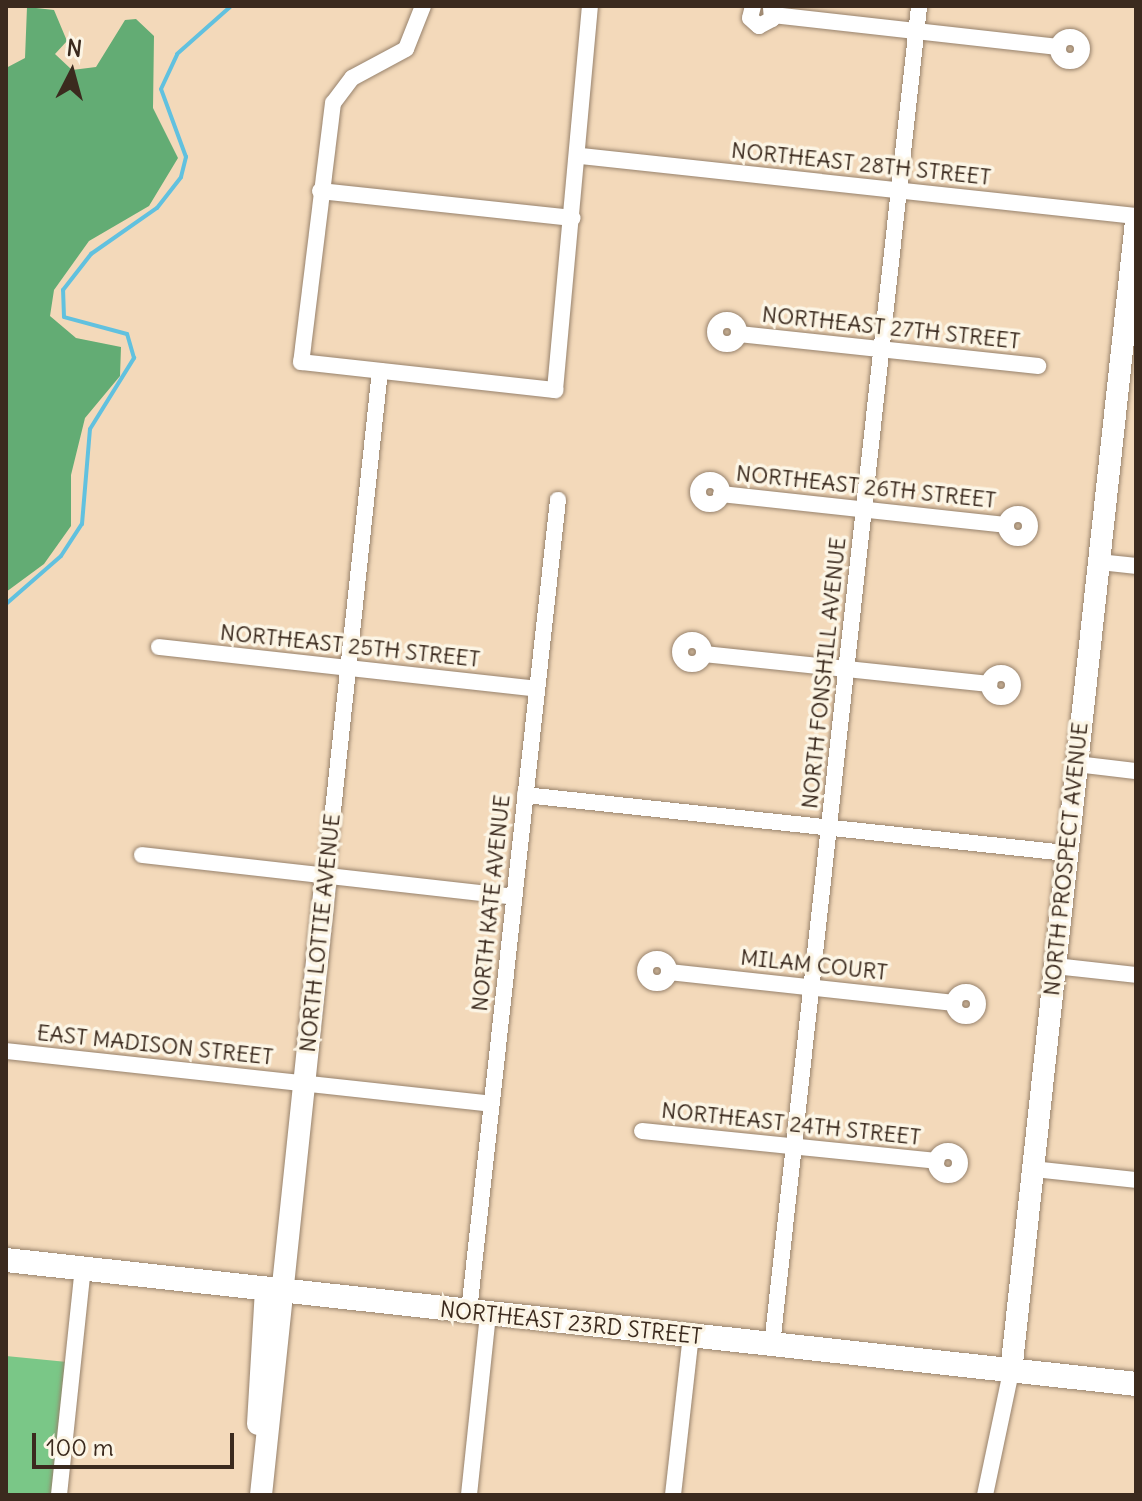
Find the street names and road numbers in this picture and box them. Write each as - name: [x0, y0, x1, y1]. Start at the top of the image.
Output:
- street label: NORTHEAST 28TH STREET: [730, 137, 992, 191]
- street label: NORTHEAST 27TH STREET: [761, 301, 1021, 355]
- street label: NORTHEAST 26TH STREET: [735, 460, 997, 514]
- street label: NORTH FONSHILL AVENUE: [797, 536, 851, 810]
- street label: NORTHEAST 25TH STREET: [219, 619, 481, 673]
- street label: NORTH PROSPECT AVENUE: [1039, 721, 1093, 997]
- street label: NORTH KATE AVENUE: [466, 793, 516, 1013]
- street label: NORTH LOTTIE AVENUE: [294, 812, 346, 1054]
- street label: MILAM COURT: [739, 944, 889, 986]
- street label: EAST MADISON STREET: [36, 1019, 274, 1071]
- street label: NORTHEAST 24TH STREET: [660, 1097, 922, 1151]
- street label: NORTHEAST 23RD STREET: [439, 1296, 703, 1350]

